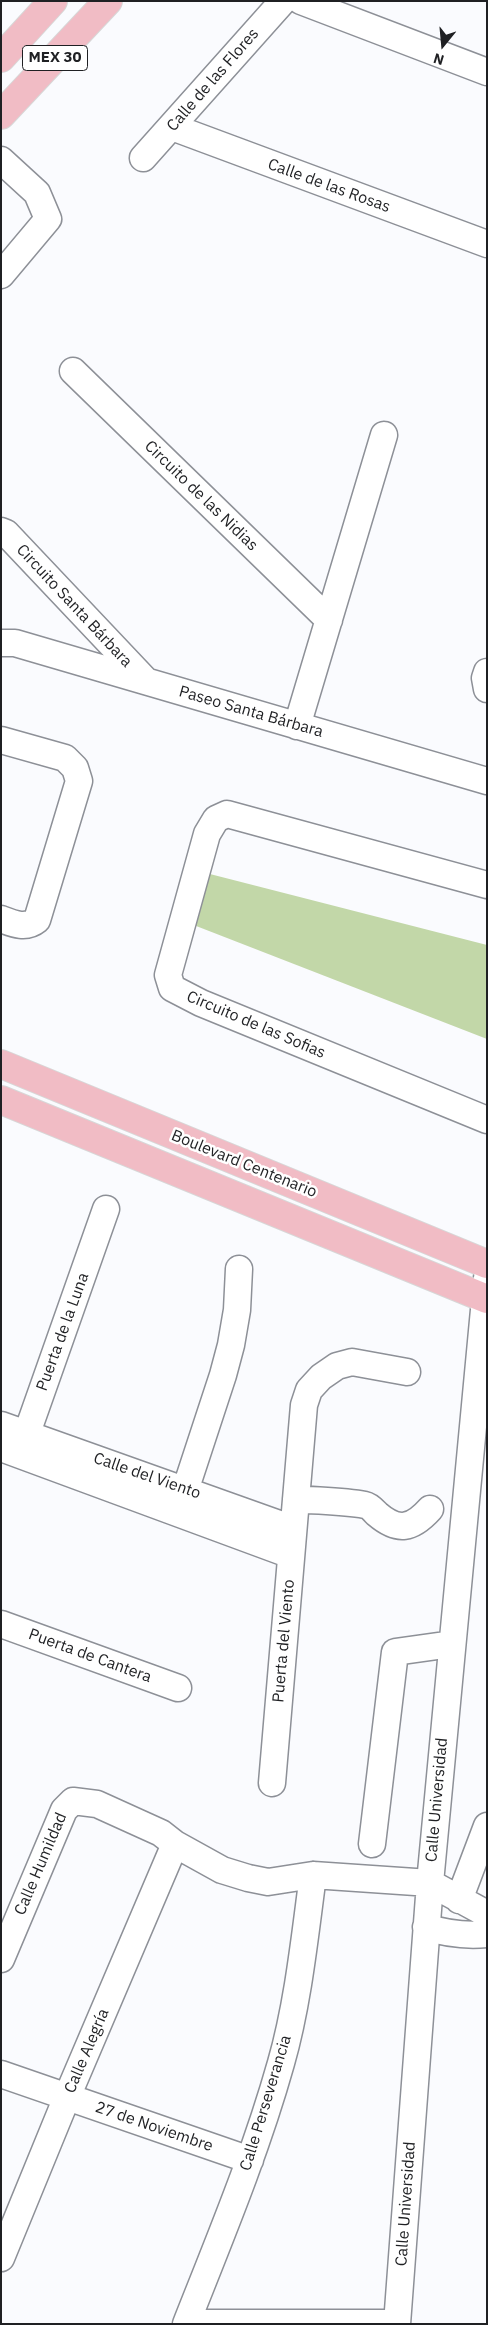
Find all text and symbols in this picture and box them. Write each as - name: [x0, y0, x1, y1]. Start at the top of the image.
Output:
- north arrow: [418, 20, 468, 70]
- street label: Calle de las Flores: [163, 24, 263, 136]
- road number: MEX 30: [22, 46, 88, 70]
- text: N: [431, 49, 446, 69]
- street label: Calle de las Rosas: [265, 155, 393, 217]
- street label: Circuito de las Nidias: [140, 437, 262, 555]
- street label: Circuito Santa Bárbara: [12, 541, 136, 671]
- street label: Paseo Santa Bárbara: [177, 682, 325, 742]
- street label: Circuito de las Sofias: [184, 987, 328, 1063]
- street label: Boulevard Centenario: [168, 1126, 320, 1202]
- street label: Puerta de la Luna: [33, 1270, 93, 1394]
- street label: Calle del Viento: [91, 1449, 203, 1503]
- street label: Puerta del Viento: [269, 1579, 299, 1703]
- street label: Puerta de Cantera: [26, 1625, 154, 1687]
- street label: Calle Universidad: [422, 1737, 452, 1863]
- street label: Calle Humildad: [11, 1810, 71, 1918]
- street label: Calle Alegría: [61, 2006, 113, 2096]
- street label: Calle Perseverancia: [236, 2033, 296, 2173]
- street label: 27 de Noviembre: [93, 2098, 215, 2156]
- street label: Calle Universidad: [392, 2141, 420, 2267]

